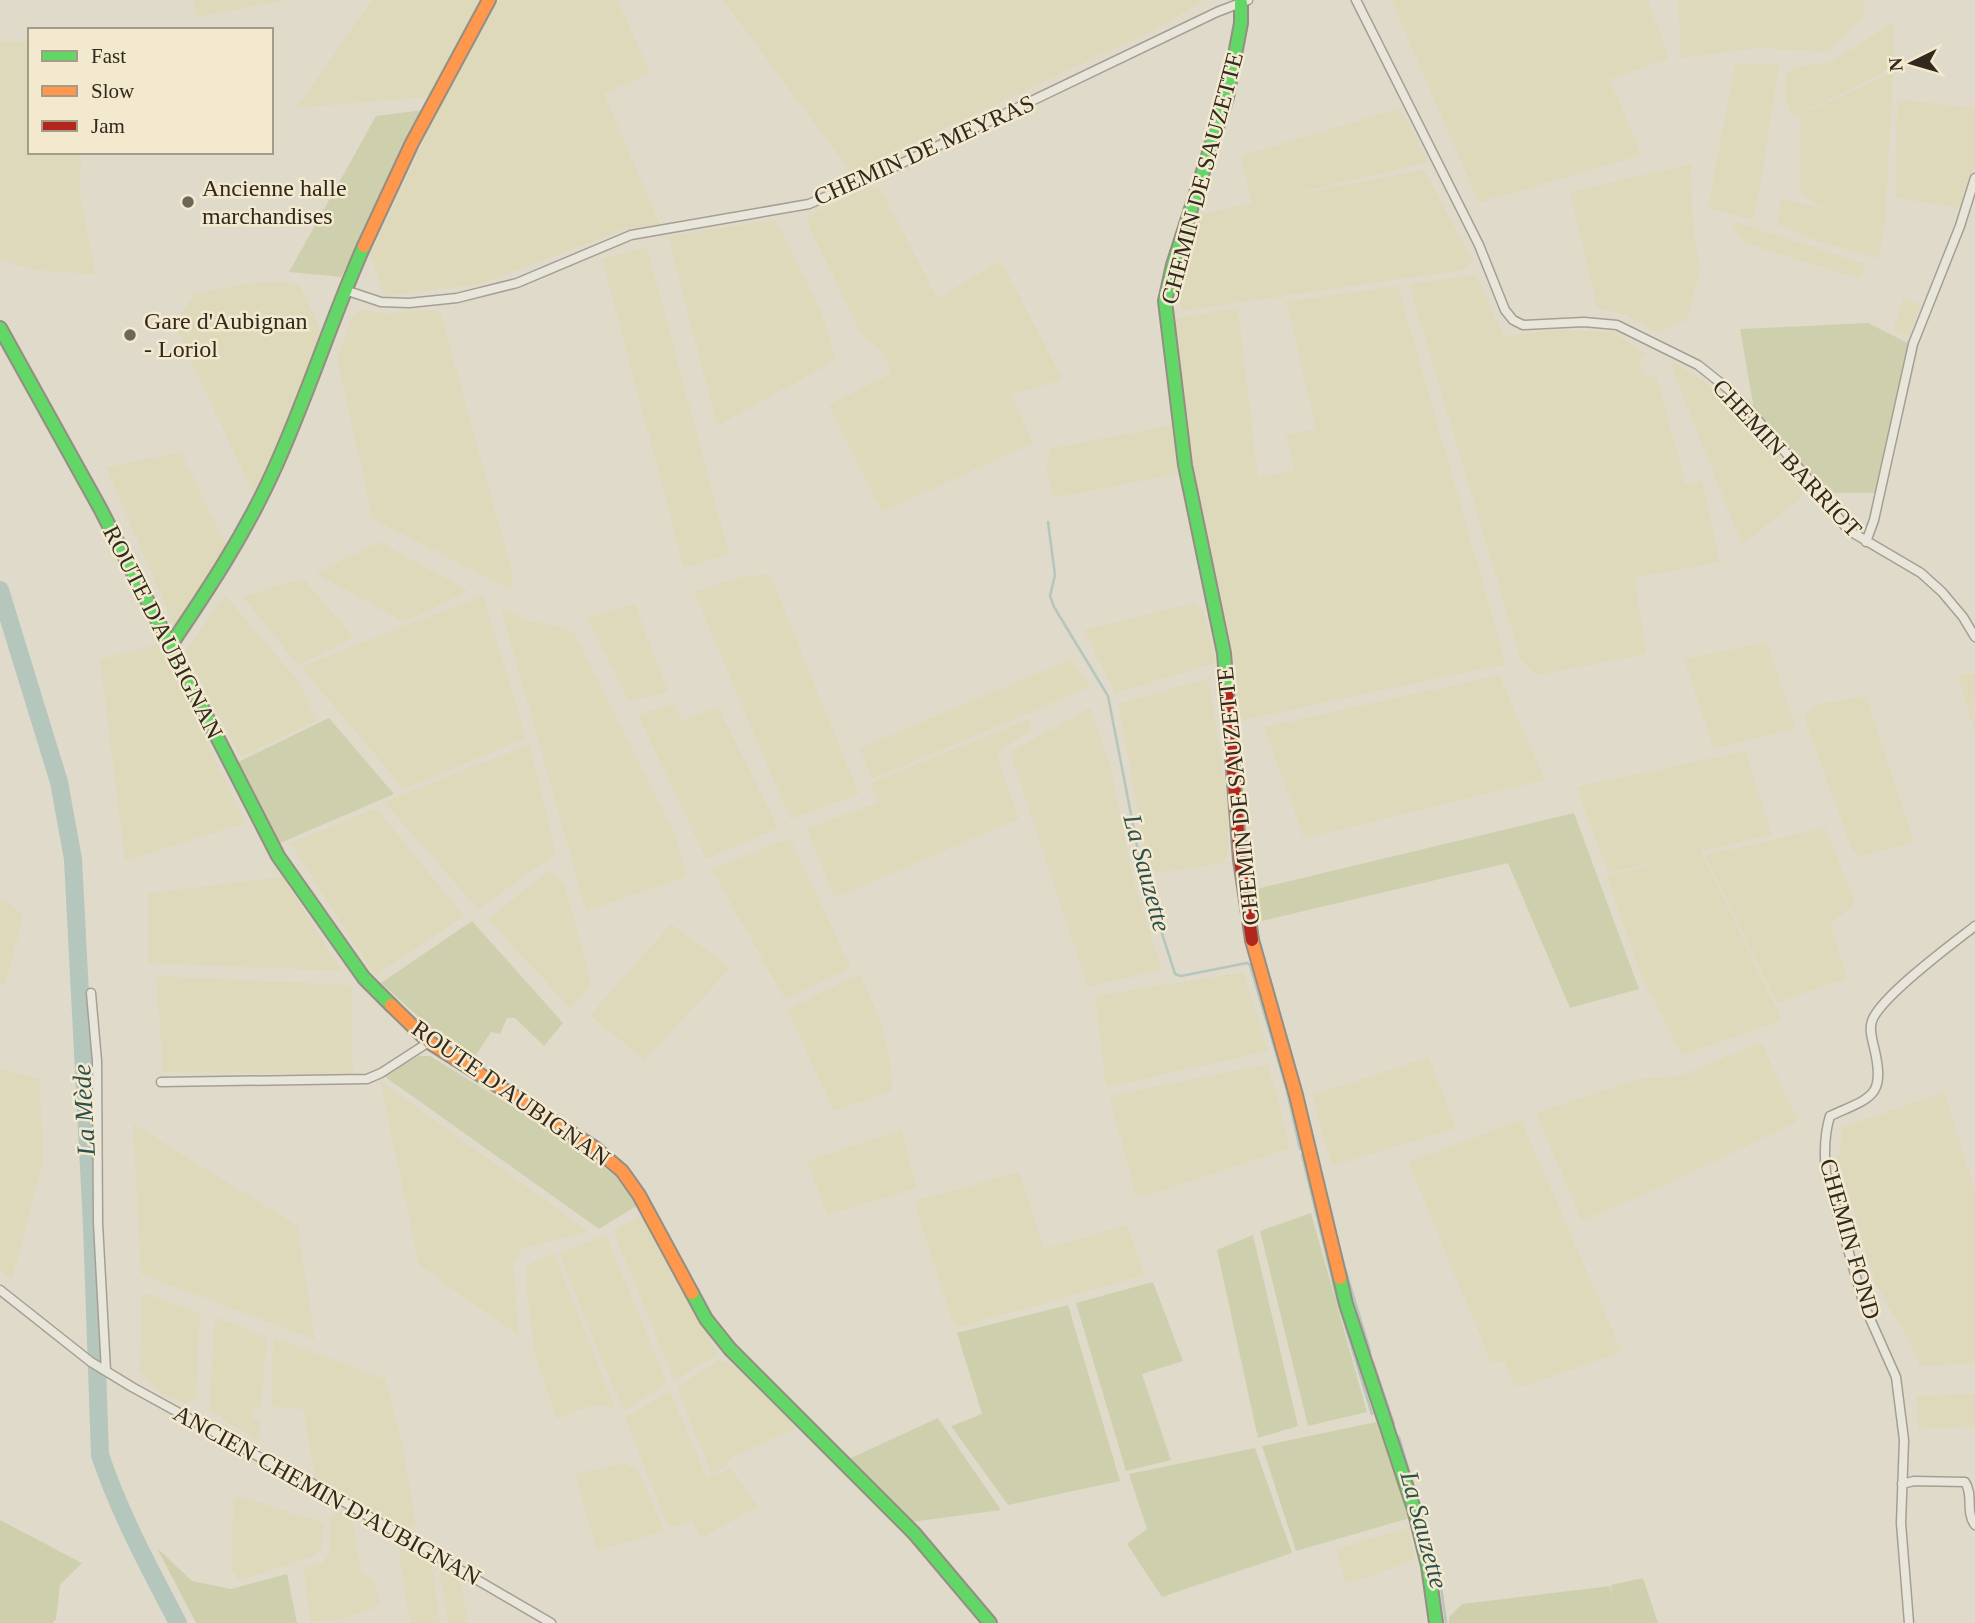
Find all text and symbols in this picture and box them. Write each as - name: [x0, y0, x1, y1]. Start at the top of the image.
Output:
- legend: [28, 28, 273, 154]
- north arrow: [1877, 28, 1947, 98]
- text: Fast: [91, 44, 126, 68]
- street label: CHEMIN DE SAUZETTE: [1156, 49, 1248, 307]
- text: N: [1884, 56, 1907, 72]
- text: Slow: [91, 79, 135, 103]
- street label: CHEMIN DE MEYRAS: [810, 90, 1038, 210]
- text: Jam: [91, 114, 125, 138]
- place label: Ancienne halle marchandises: [202, 175, 347, 229]
- marker: Ancienne halle marchandises: [180, 194, 196, 210]
- place label: Gare d'Aubignan - Loriol: [144, 308, 308, 362]
- marker: Gare d'Aubignan - Loriol: [122, 327, 138, 343]
- street label: CHEMIN BARRIOT: [1707, 374, 1867, 542]
- street label: ROUTE D'AUBIGNAN: [98, 521, 228, 743]
- street label: CHEMIN DE SAUZETTE: [1211, 665, 1265, 927]
- water label: La Sauzette: [1117, 810, 1177, 935]
- street label: ROUTE D'AUBIGNAN: [407, 1015, 615, 1171]
- water label: La Mède: [67, 1063, 101, 1158]
- street label: CHEMIN FOND: [1815, 1156, 1885, 1322]
- street label: ANCIEN CHEMIN D'AUBIGNAN: [169, 1400, 485, 1590]
- water label: La Sauzette: [1394, 1467, 1454, 1592]

